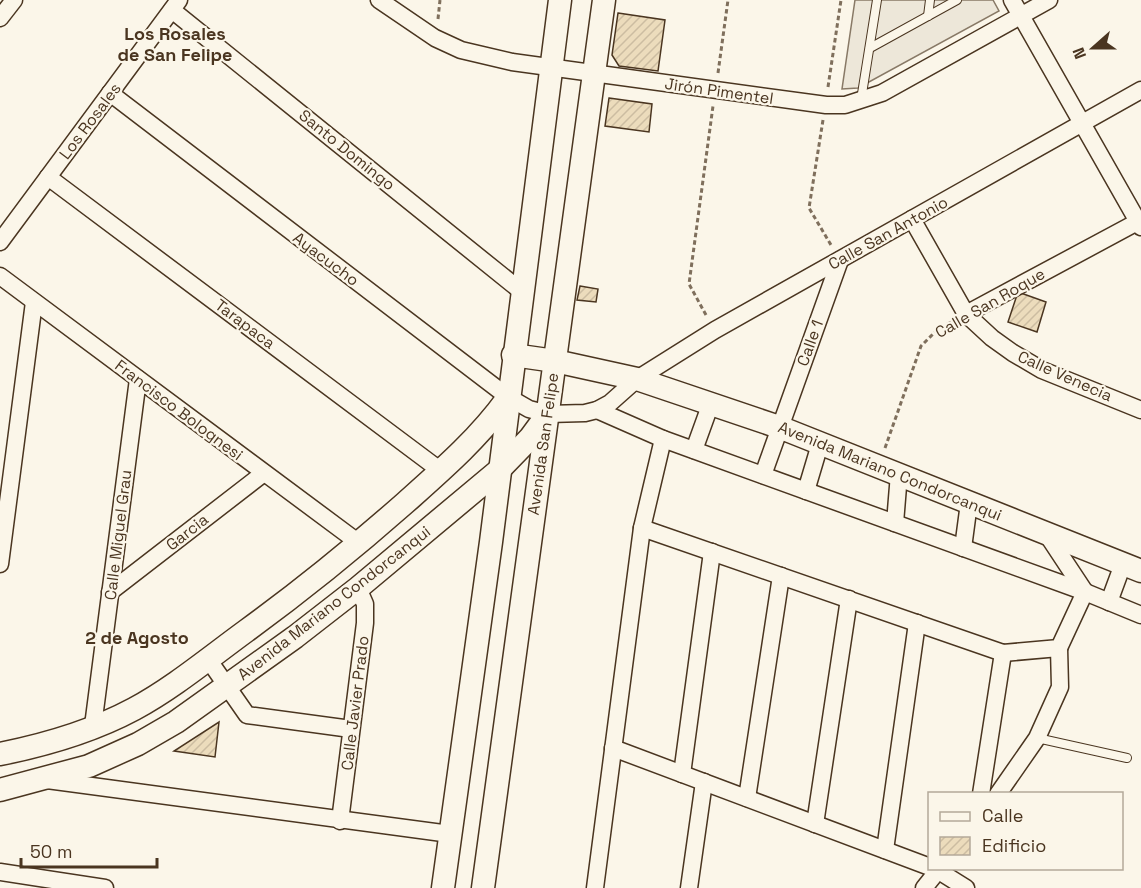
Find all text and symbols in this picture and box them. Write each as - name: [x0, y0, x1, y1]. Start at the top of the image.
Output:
- north arrow: [1063, 18, 1123, 78]
- district label: Los Rosales de San Felipe: [118, 22, 232, 66]
- text: N: [1068, 44, 1091, 62]
- street label: Jirón Pimentel: [663, 73, 775, 109]
- street label: Los Rosales: [54, 79, 126, 163]
- street label: Santo Domingo: [295, 105, 399, 195]
- street label: Calle San Antonio: [824, 191, 952, 275]
- street label: Ayacucho: [289, 227, 363, 291]
- street label: Calle San Roque: [931, 263, 1049, 343]
- street label: Tarapaca: [211, 294, 279, 354]
- street label: Calle 1: [792, 317, 828, 369]
- street label: Calle Venecia: [1014, 346, 1116, 406]
- street label: Francisco Bolognesi: [111, 355, 247, 465]
- street label: Avenida San Felipe: [523, 372, 563, 516]
- street label: Avenida Mariano Condorcanqui: [775, 416, 1005, 526]
- street label: Calle Miguel Grau: [100, 469, 136, 601]
- street label: Garcia: [162, 509, 212, 555]
- street label: Avenida Mariano Condorcanqui: [233, 521, 435, 685]
- district label: 2 de Agosto: [85, 626, 189, 649]
- street label: Calle Javier Prado: [336, 634, 374, 772]
- legend: [928, 792, 1123, 870]
- text: Calle: [982, 804, 1023, 827]
- scale bar: [21, 831, 158, 869]
- text: Edificio: [982, 834, 1046, 857]
- text: 50 m: [30, 840, 72, 863]

